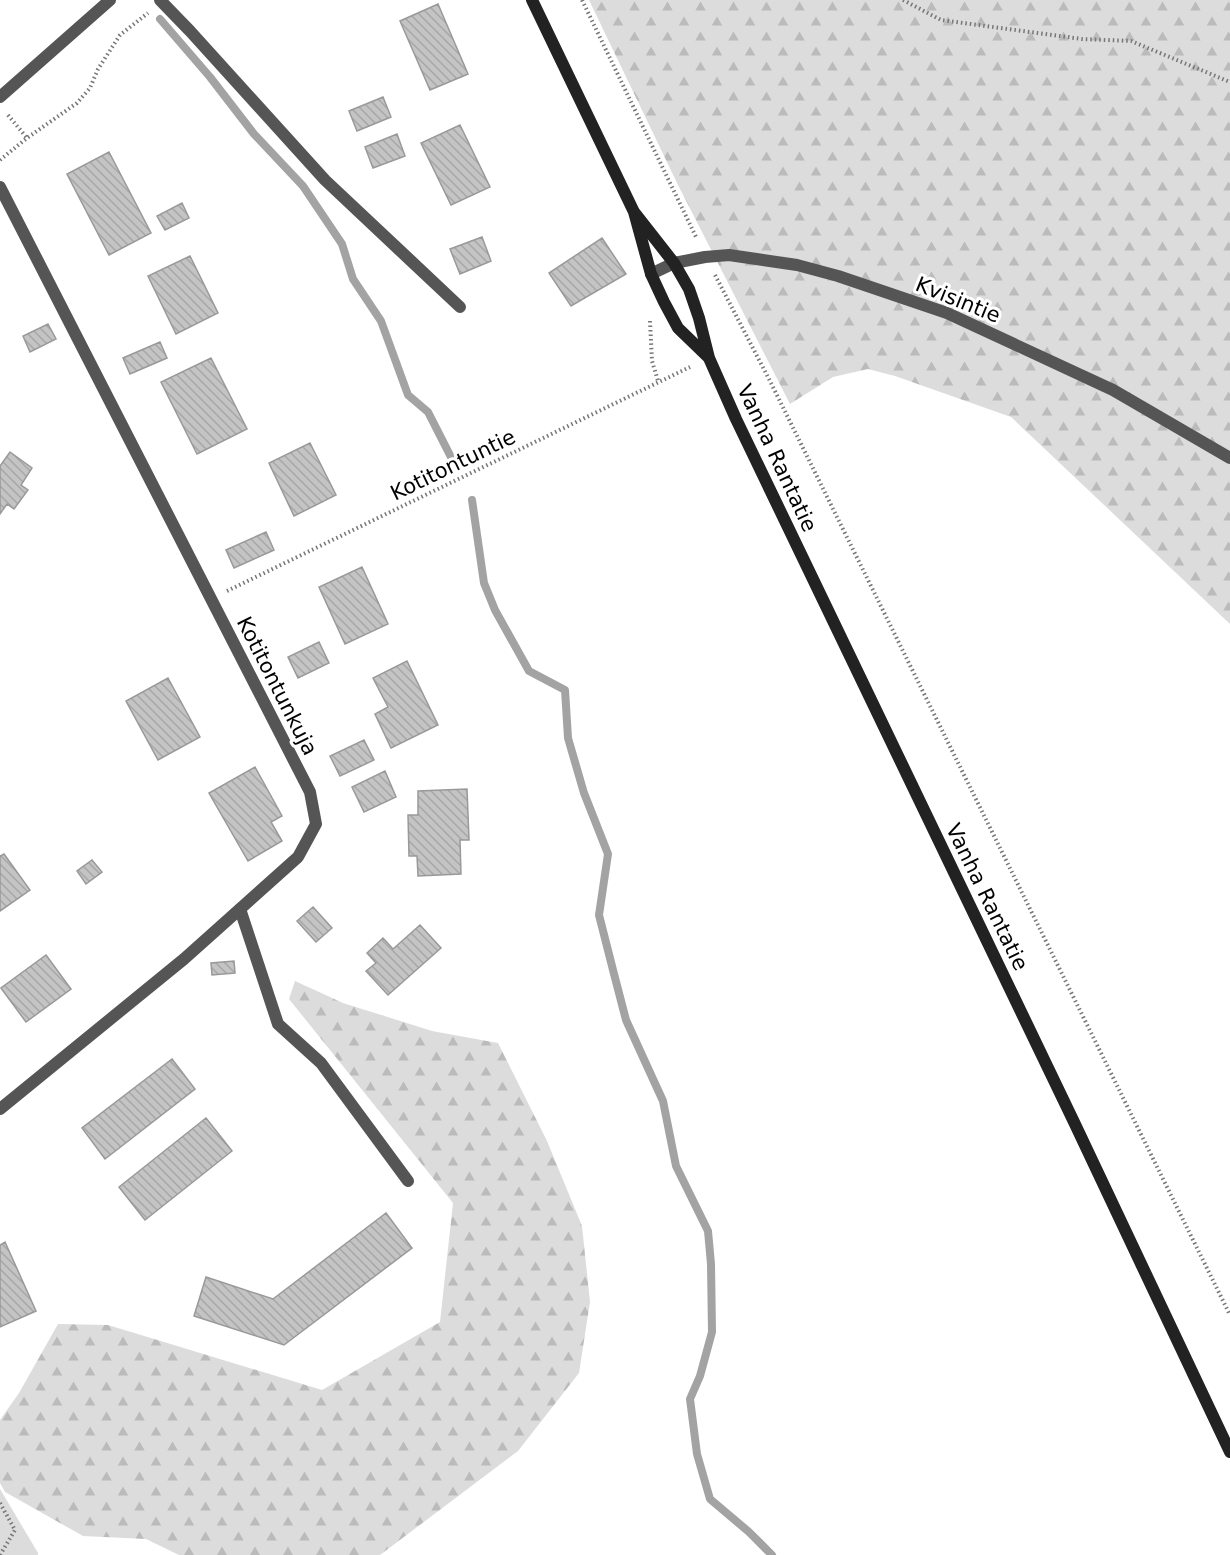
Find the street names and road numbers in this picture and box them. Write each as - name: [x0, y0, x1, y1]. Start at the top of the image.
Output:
- street label: Kvisintie: [912, 272, 1004, 328]
- street label: Vanha Rantatie: [732, 380, 822, 536]
- street label: Kotitontuntie: [387, 424, 519, 506]
- street label: Kotitontunkuja: [232, 613, 322, 759]
- street label: Vanha Rantatie: [941, 820, 1033, 974]

